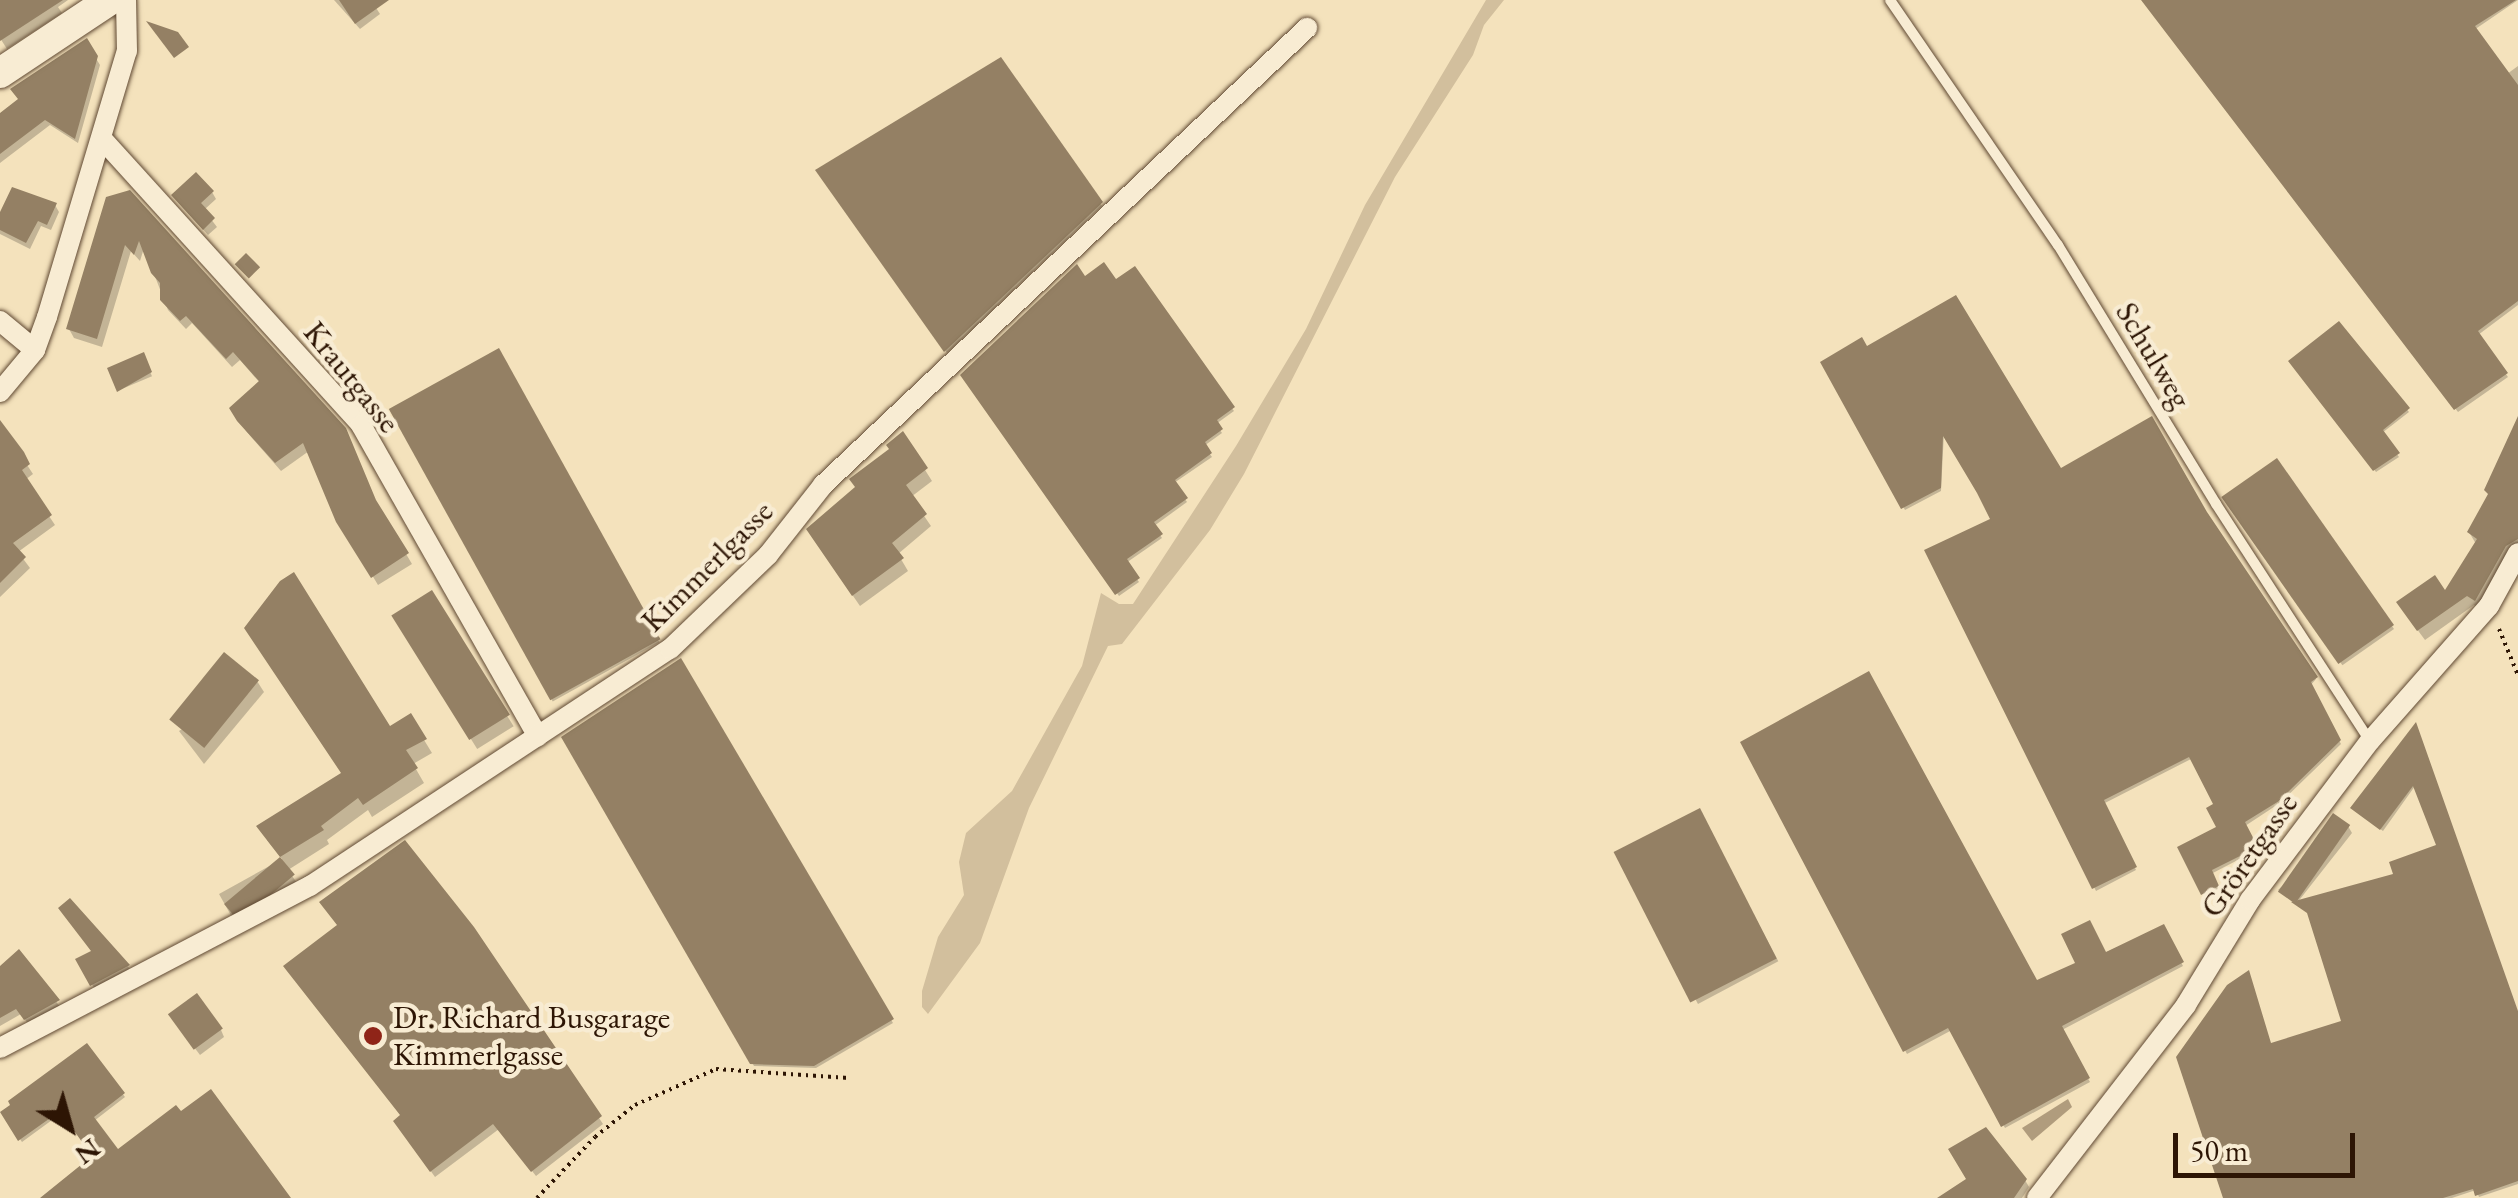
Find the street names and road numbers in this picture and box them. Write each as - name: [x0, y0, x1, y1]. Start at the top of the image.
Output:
- street label: Schulweg: [2108, 295, 2200, 415]
- street label: Krautgasse: [296, 314, 408, 440]
- street label: Kimmerlgasse: [633, 492, 781, 640]
- street label: Gröretgasse: [2192, 785, 2306, 925]

